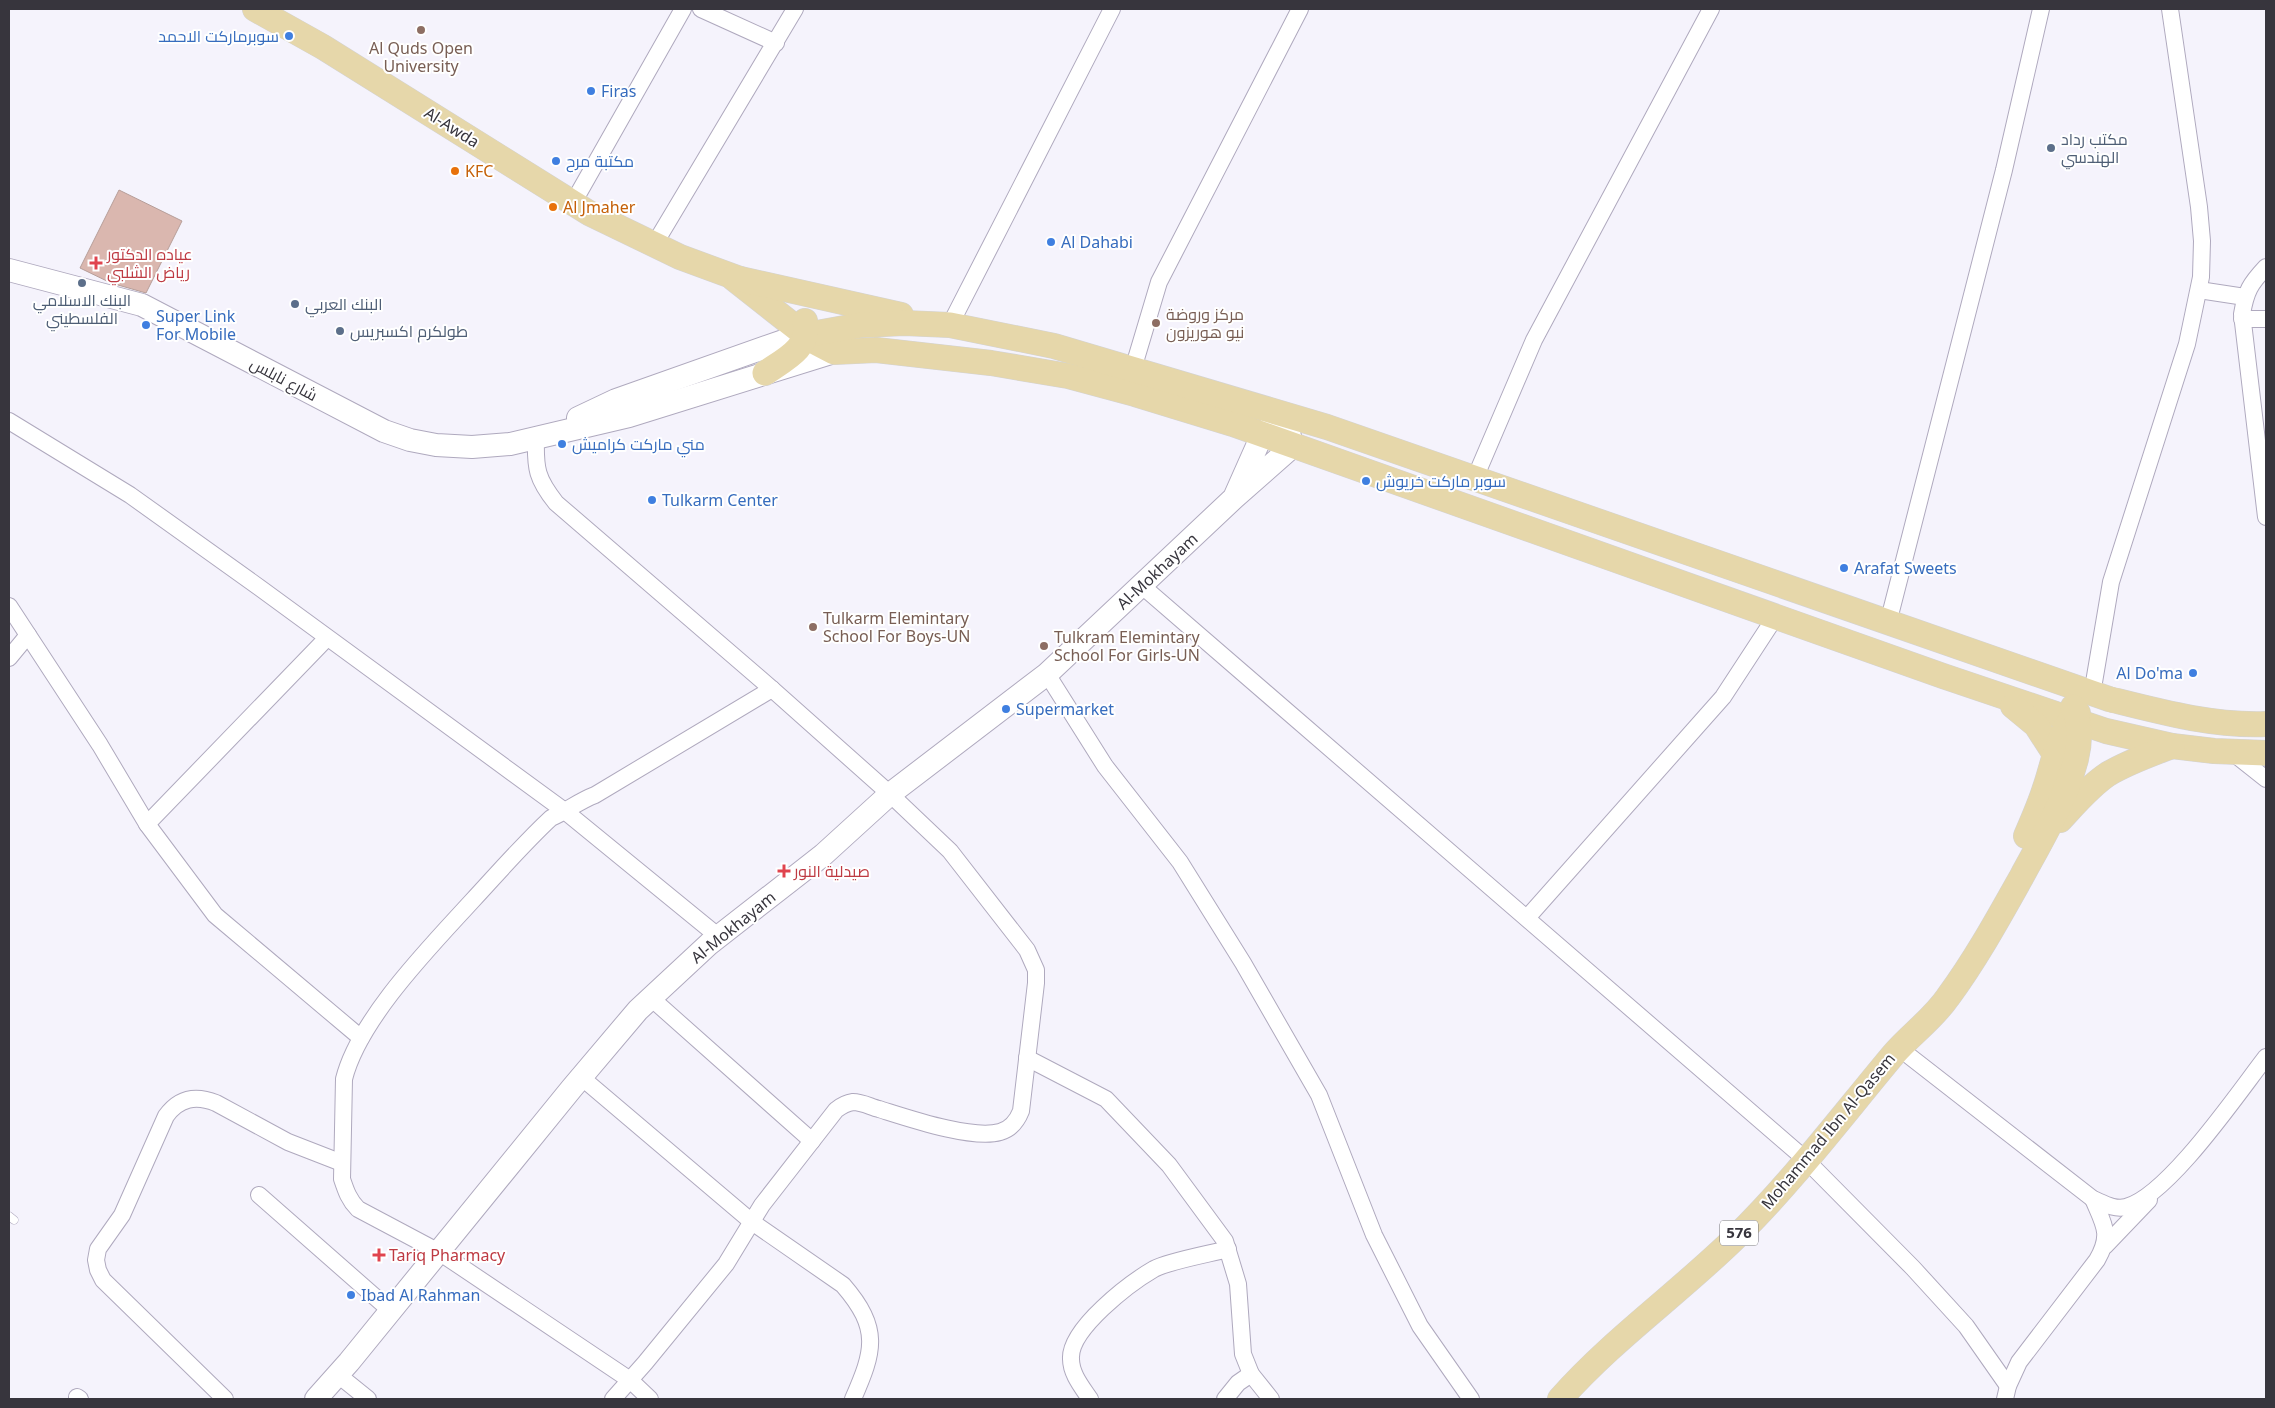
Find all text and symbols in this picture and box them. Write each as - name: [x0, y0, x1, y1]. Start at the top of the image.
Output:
- marker: Al Quds Open University: [415, 24, 427, 36]
- place label: سوبرماركت الاحمد: [158, 25, 279, 47]
- marker: سوبرماركت الاحمد: [283, 30, 295, 42]
- place label: Al Quds Open University: [369, 37, 473, 77]
- place label: Firas: [601, 80, 636, 102]
- marker: Firas: [585, 85, 597, 97]
- street label: Al-Awda: [420, 101, 484, 153]
- place label: مكتب رداد الهندسي: [2061, 128, 2128, 170]
- marker: مكتب رداد الهندسي: [2045, 142, 2057, 154]
- place label: مكتبة مرح: [566, 150, 634, 173]
- marker: مكتبة مرح: [550, 155, 562, 167]
- place label: KFC: [465, 160, 493, 182]
- marker: KFC: [449, 165, 461, 177]
- place label: Al Jmaher: [563, 196, 636, 218]
- marker: Al Jmaher: [547, 201, 559, 213]
- place label: Al Dahabi: [1061, 231, 1133, 253]
- marker: Al Dahabi: [1045, 236, 1057, 248]
- place label: عياده الدكتور رياض الشلبي: [106, 243, 193, 286]
- marker: عياده الدكتور رياض الشلبي: [89, 256, 103, 270]
- marker: البنك الاسلامي الفلسطيني: [76, 277, 88, 289]
- place label: البنك الاسلامي الفلسطيني: [33, 289, 131, 332]
- place label: البنك العربي: [305, 293, 382, 318]
- marker: البنك العربي: [289, 298, 301, 310]
- place label: مركز وروضة نيو هوريزون: [1166, 303, 1244, 343]
- place label: Super Link For Mobile: [156, 305, 236, 345]
- marker: مركز وروضة نيو هوريزون: [1150, 317, 1162, 329]
- marker: Super Link For Mobile: [140, 319, 152, 331]
- place label: طولكرم اكسبريس: [350, 320, 468, 343]
- marker: طولكرم اكسبريس: [334, 325, 346, 337]
- street label: شارع نابلس: [246, 352, 322, 407]
- place label: مني ماركت كراميش: [572, 433, 705, 458]
- marker: مني ماركت كراميش: [556, 438, 568, 450]
- place label: سوبر ماركت خريوش: [1376, 470, 1506, 492]
- marker: سوبر ماركت خريوش: [1360, 475, 1372, 487]
- place label: Tulkarm Center: [662, 489, 778, 511]
- marker: Tulkarm Center: [646, 494, 658, 506]
- street label: Al-Mokhayam: [1112, 528, 1202, 614]
- place label: Arafat Sweets: [1854, 557, 1957, 579]
- marker: Arafat Sweets: [1838, 562, 1850, 574]
- place label: Tulkarm Elemintary School For Boys-UN: [823, 607, 970, 647]
- marker: Tulkarm Elemintary School For Boys-UN: [807, 621, 819, 633]
- place label: Tulkram Elemintary School For Girls-UN: [1054, 626, 1200, 666]
- marker: Tulkram Elemintary School For Girls-UN: [1038, 640, 1050, 652]
- place label: Al Do'ma: [2116, 662, 2183, 684]
- marker: Al Do'ma: [2187, 667, 2199, 679]
- place label: Supermarket: [1016, 698, 1114, 720]
- marker: Supermarket: [1000, 703, 1012, 715]
- place label: صيدلية النور: [793, 860, 870, 882]
- marker: صيدلية النور: [778, 865, 790, 877]
- street label: Al-Mokhayam: [686, 886, 780, 968]
- street label: Mohammad Ibn Al-Qasem: [1756, 1048, 1900, 1214]
- road number: 576: [1720, 1220, 1758, 1246]
- place label: Tariq Pharmacy: [389, 1244, 506, 1266]
- marker: Tariq Pharmacy: [373, 1249, 385, 1261]
- place label: Ibad Al Rahman: [361, 1284, 480, 1306]
- marker: Ibad Al Rahman: [345, 1289, 357, 1301]

